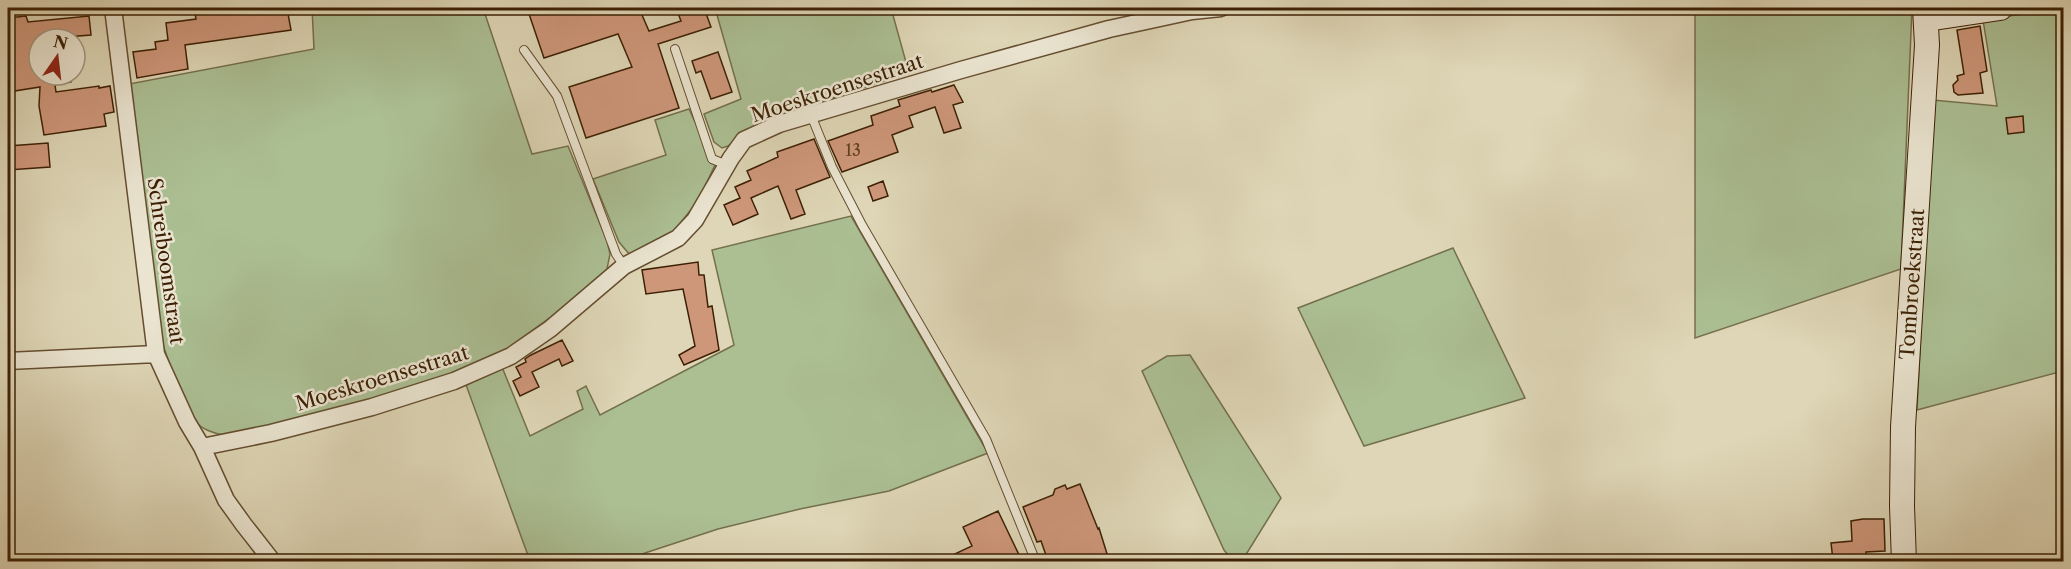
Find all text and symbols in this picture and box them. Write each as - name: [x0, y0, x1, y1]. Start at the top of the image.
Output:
- north arrow: [27, 27, 87, 87]
- text: N: [51, 31, 70, 54]
- street label: Moeskroensestraat: [748, 49, 926, 127]
- house number: 13: [845, 140, 861, 160]
- street label: Schreiboomstraat: [142, 176, 190, 346]
- street label: Tombroekstraat: [1895, 208, 1929, 360]
- street label: Moeskroensestraat: [293, 340, 471, 416]

